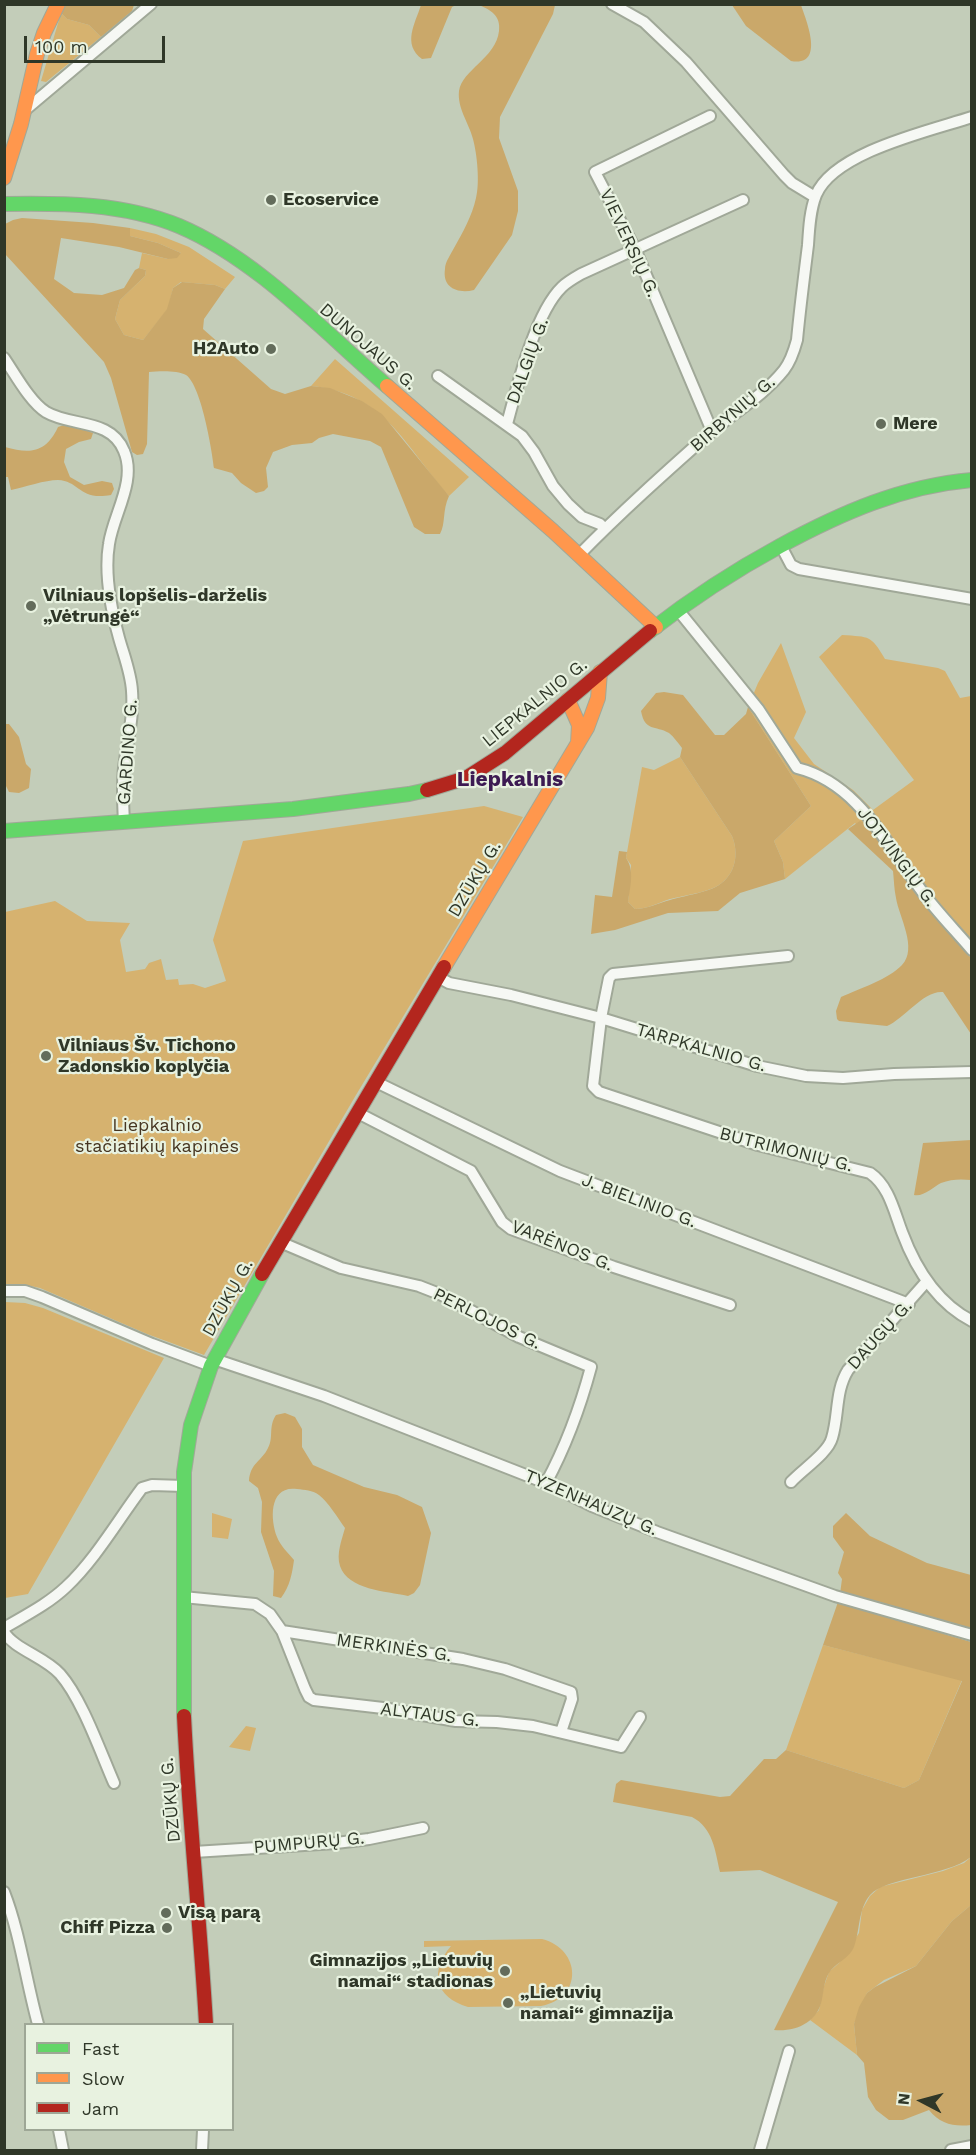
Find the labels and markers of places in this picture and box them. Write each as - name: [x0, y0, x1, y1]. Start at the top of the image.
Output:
- place label: Ecoservice: [283, 189, 379, 211]
- marker: Ecoservice: [264, 193, 278, 207]
- place label: H2Auto: [193, 338, 259, 360]
- marker: H2Auto: [264, 342, 278, 356]
- place label: Mere: [893, 413, 938, 435]
- marker: Mere: [874, 417, 888, 431]
- place label: Vilniaus lopšelis-darželis „Vėtrungė“: [43, 585, 267, 628]
- marker: Vilniaus lopšelis-darželis „Vėtrungė“: [24, 599, 38, 613]
- place label: Vilniaus Šv. Tichono Zadonskio koplyčia: [58, 1035, 236, 1078]
- marker: Vilniaus Šv. Tichono Zadonskio koplyčia: [39, 1049, 53, 1063]
- place label: Visą parą: [178, 1902, 260, 1924]
- marker: Visą parą: [159, 1906, 173, 1920]
- place label: Chiff Pizza: [60, 1917, 155, 1939]
- marker: Chiff Pizza: [160, 1921, 174, 1935]
- place label: Gimnazijos „Lietuvių namai“ stadionas: [310, 1950, 493, 1992]
- marker: Gimnazijos „Lietuvių namai“ stadionas: [498, 1964, 512, 1978]
- place label: „Lietuvių namai“ gimnazija: [520, 1982, 673, 2024]
- marker: „Lietuvių namai“ gimnazija: [501, 1996, 515, 2010]

